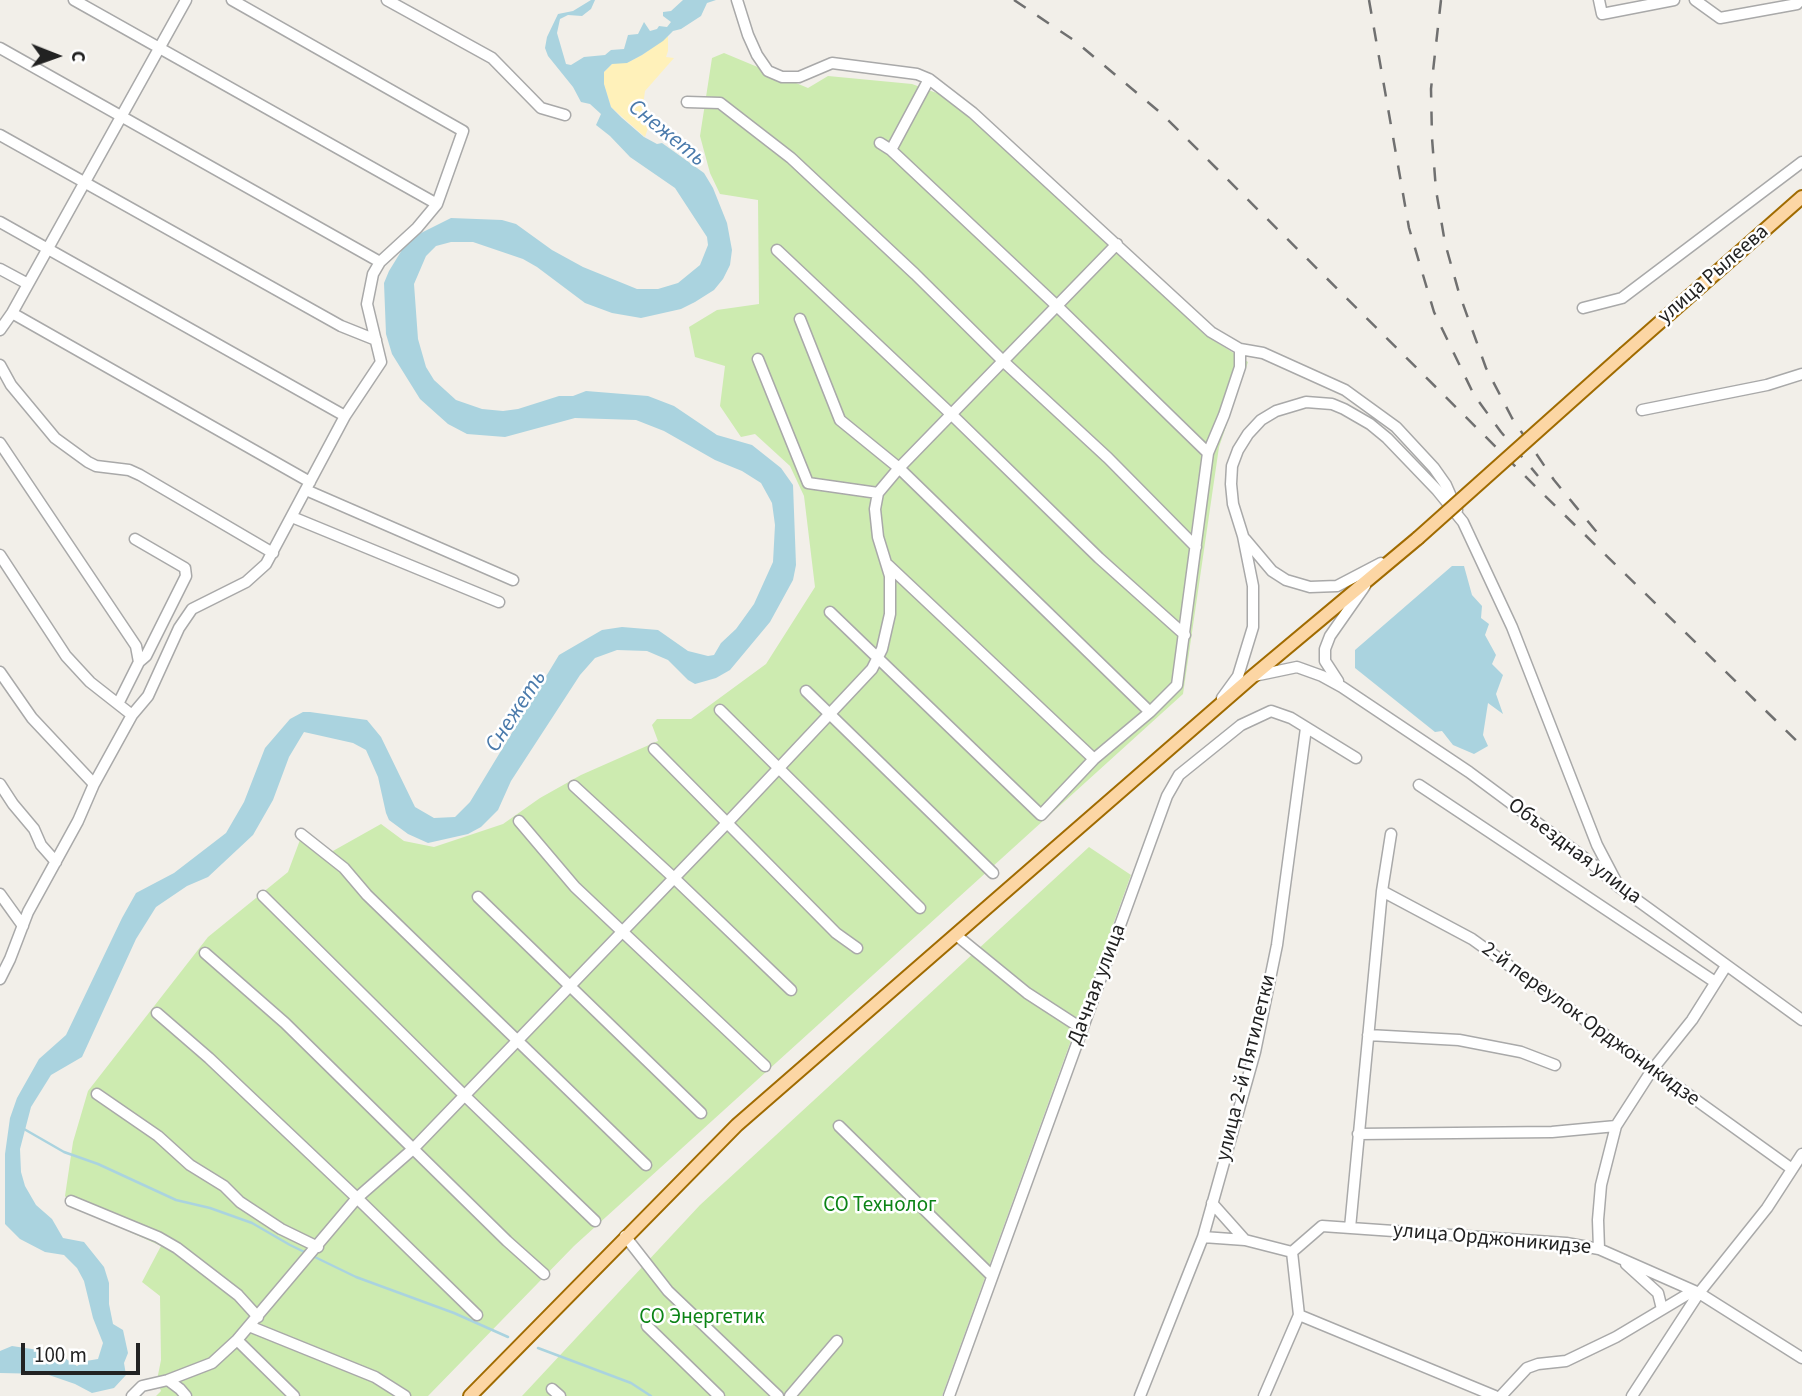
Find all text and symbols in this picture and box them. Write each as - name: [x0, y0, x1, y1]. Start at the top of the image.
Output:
- north arrow: [21, 21, 91, 91]
- text: С: [64, 51, 91, 62]
- water label: Снежеть: [622, 94, 710, 174]
- street label: улица Рылеева: [1653, 220, 1775, 330]
- water label: Снежеть: [480, 666, 554, 758]
- street label: Объездная улица: [1502, 794, 1646, 910]
- street label: Дачная улица: [1063, 921, 1133, 1049]
- street label: 2-й переулок Орджоникидзе: [1476, 937, 1704, 1113]
- street label: улица 2-й Пятилетки: [1212, 972, 1282, 1164]
- park label: СО Технолог: [823, 1193, 937, 1219]
- street label: улица Орджоникидзе: [1392, 1219, 1592, 1261]
- park label: СО Энергетик: [639, 1305, 765, 1331]
- scale bar: [24, 1330, 144, 1374]
- text: 100 m: [34, 1340, 87, 1370]

